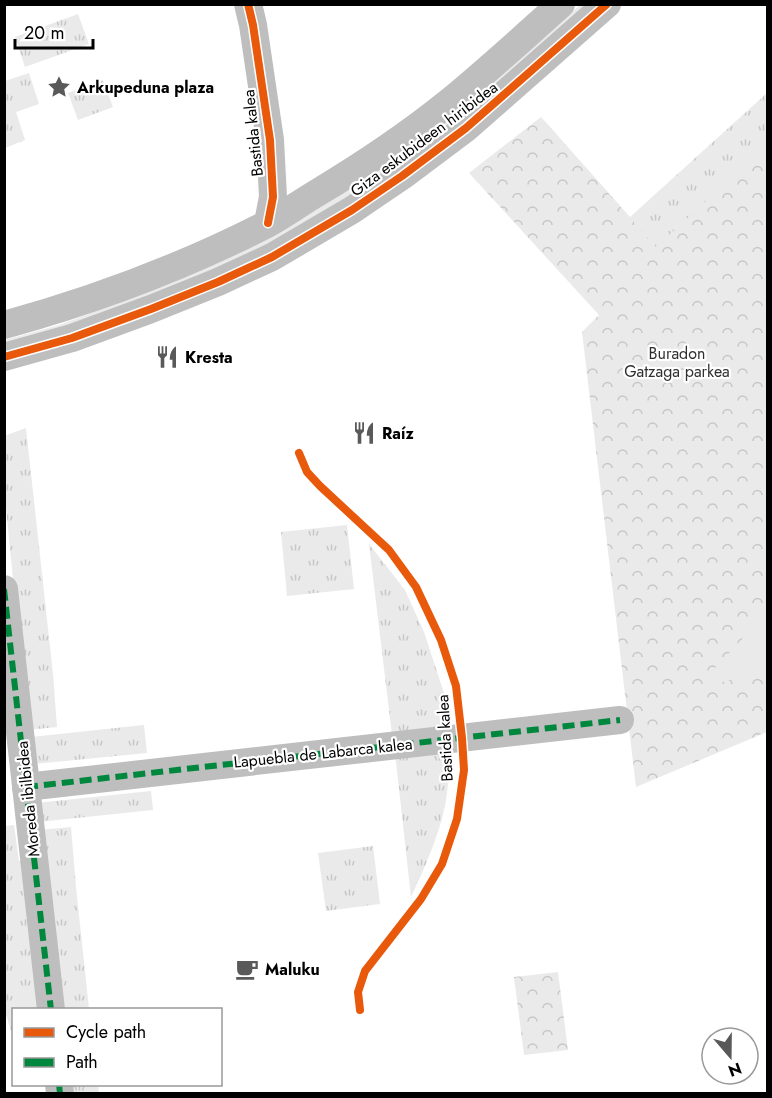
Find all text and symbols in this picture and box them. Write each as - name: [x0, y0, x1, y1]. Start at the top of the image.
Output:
- scale bar: [15, 12, 93, 50]
- text: 20 m: [24, 20, 64, 46]
- place icon: Arkupeduna plaza: [46, 74, 72, 100]
- place label: Arkupeduna plaza: [76, 76, 214, 99]
- street label: Giza eskubideen hiribidea: [346, 76, 502, 202]
- street label: Bastida kalea: [237, 89, 269, 177]
- park label: Buradon Gatzaga parkea: [624, 342, 730, 383]
- restaurant icon: Kresta: [154, 344, 180, 370]
- place label: Kresta: [185, 346, 233, 369]
- restaurant icon: Raíz: [351, 420, 377, 446]
- place label: Raíz: [382, 422, 414, 445]
- street label: Bastida kalea: [431, 694, 459, 782]
- street label: Lapuebla de Labarca kalea: [233, 732, 413, 774]
- street label: Moreda ibilbidea: [10, 740, 46, 858]
- cafe icon: Maluku: [234, 956, 260, 982]
- place label: Maluku: [265, 958, 320, 981]
- legend: [12, 1008, 222, 1086]
- text: Cycle path: [66, 1019, 146, 1045]
- north arrow: [700, 1026, 760, 1086]
- text: Path: [66, 1049, 98, 1075]
- text: N: [725, 1057, 745, 1083]

